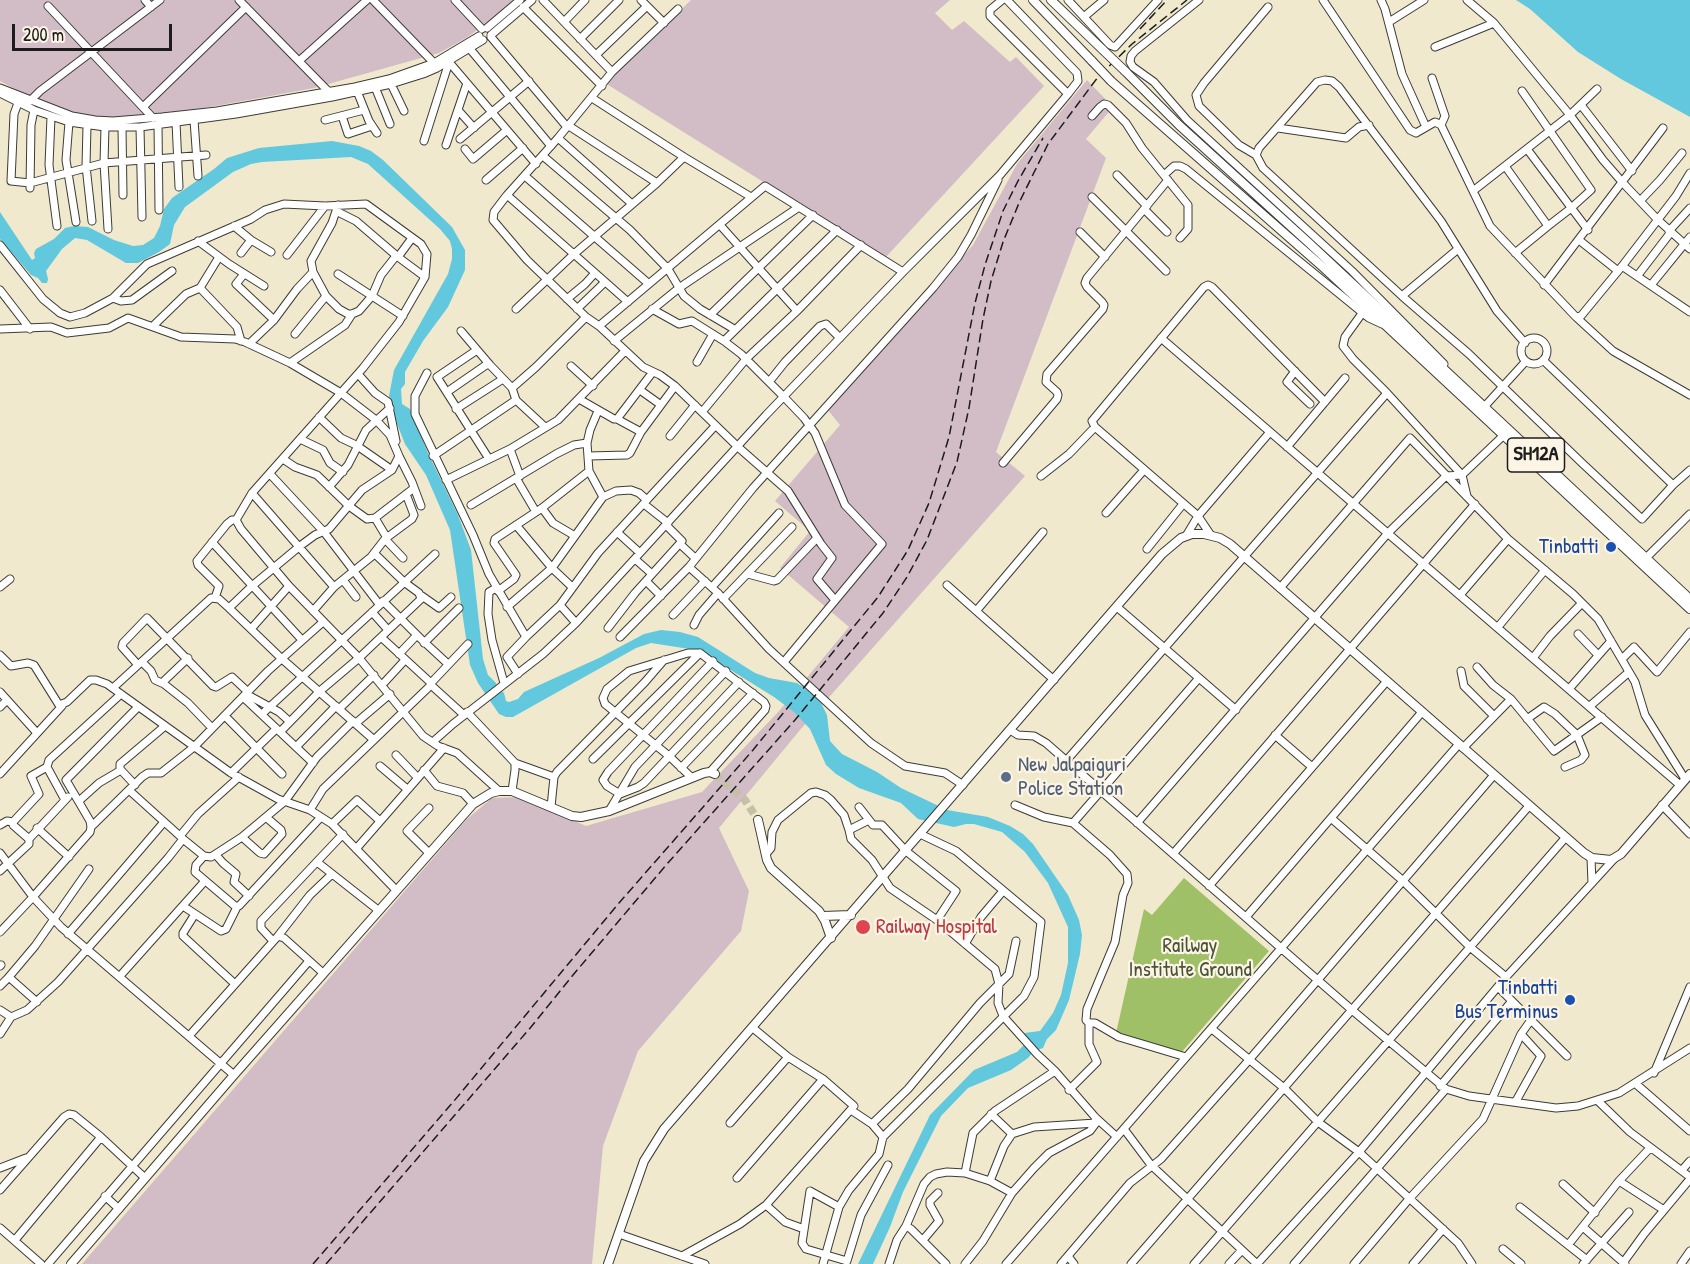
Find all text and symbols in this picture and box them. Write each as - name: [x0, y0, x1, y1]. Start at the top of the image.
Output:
- scale bar: [15, 12, 176, 50]
- text: 200 m: [23, 22, 64, 47]
- road number: SH12A: [1508, 438, 1564, 472]
- place label: Tinbatti: [1539, 534, 1599, 560]
- marker: Tinbatti: [1604, 540, 1618, 554]
- place label: New Jalpaiguri Police Station: [1018, 752, 1126, 802]
- marker: New Jalpaiguri Police Station: [999, 770, 1013, 784]
- place label: Railway Hospital: [876, 914, 997, 940]
- marker: Railway Hospital: [854, 918, 872, 936]
- park label: Railway Institute Ground: [1128, 933, 1252, 983]
- place label: Tinbatti Bus Terminus: [1455, 975, 1558, 1025]
- marker: Tinbatti Bus Terminus: [1563, 993, 1577, 1007]

